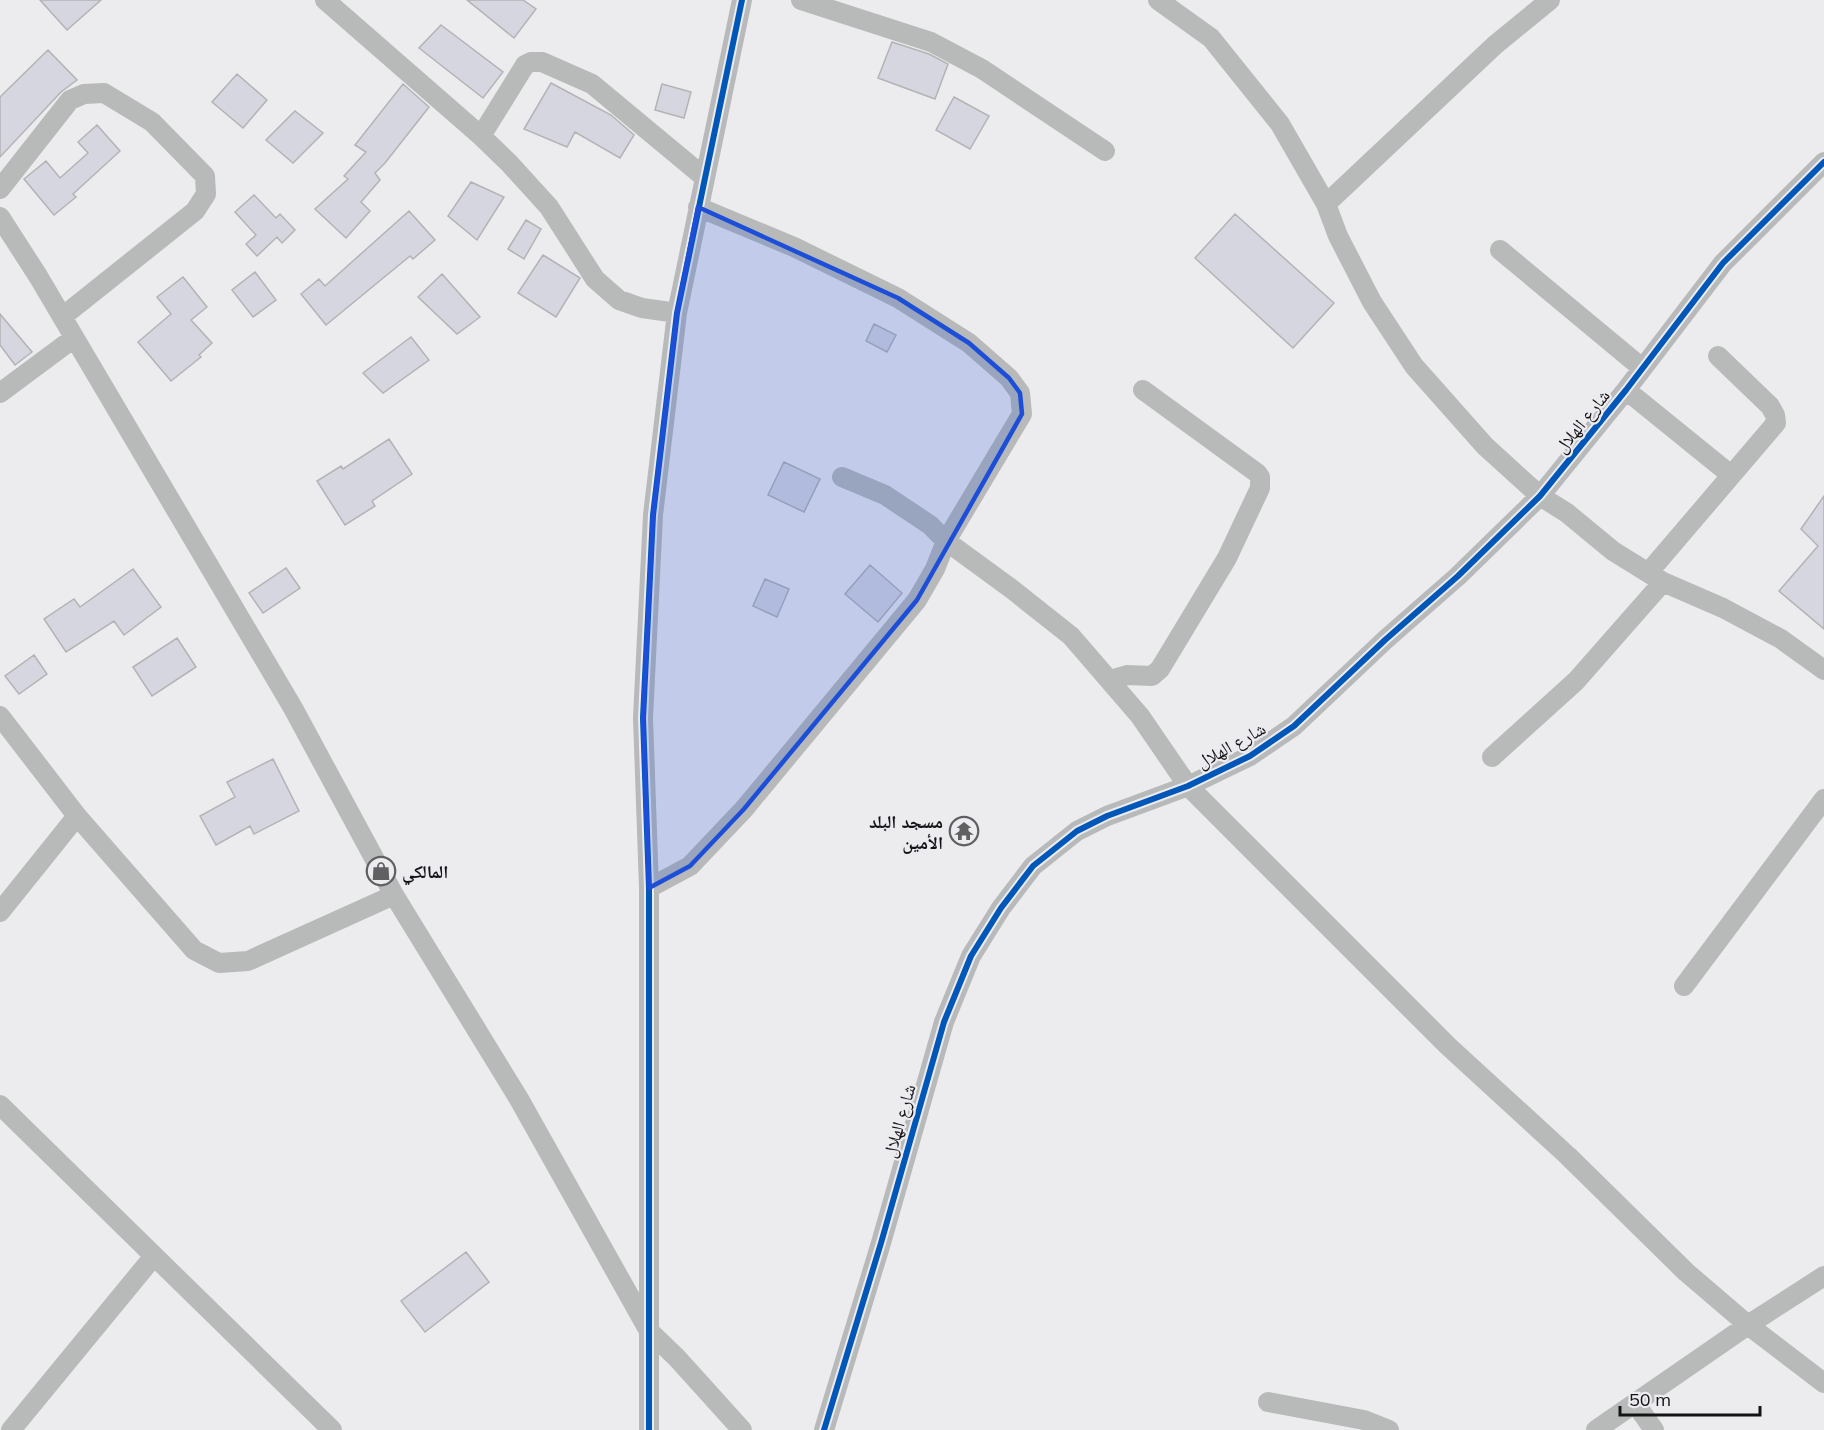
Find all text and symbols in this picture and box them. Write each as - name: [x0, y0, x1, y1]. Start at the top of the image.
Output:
- street label: شارع الهلال: [1549, 384, 1615, 458]
- street label: شارع الهلال: [1192, 717, 1270, 773]
- place label: مسجد البلد الأمين: [869, 810, 943, 854]
- temple icon: مسجد البلد الأمين: [948, 815, 980, 847]
- shop icon: المالكي: [365, 855, 397, 887]
- place label: المالكي: [402, 860, 448, 886]
- street label: شارع الهلال: [878, 1082, 920, 1160]
- scale bar: [1620, 1379, 1760, 1417]
- text: 50 m: [1629, 1388, 1671, 1411]

